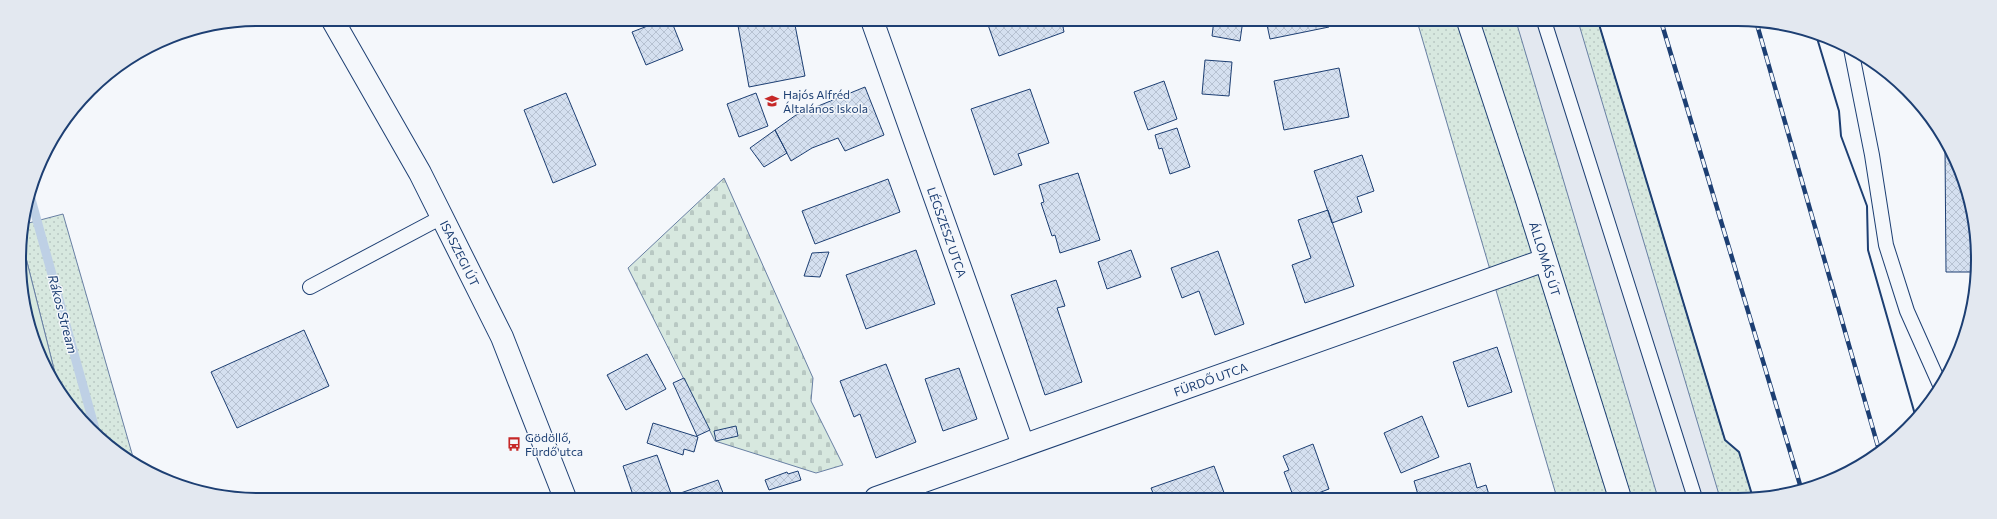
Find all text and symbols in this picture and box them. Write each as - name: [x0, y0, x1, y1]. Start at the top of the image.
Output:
- place label: Hajós Alfréd Általános Iskola: [783, 87, 868, 115]
- school or university icon: Hajós Alfréd Általános Iskola: [764, 93, 780, 109]
- street label: LÉGSZESZ UTCA: [925, 185, 970, 279]
- street label: ISASZEGI ÚT: [438, 218, 483, 289]
- street label: ÁLLOMÁS ÚT: [1527, 220, 1564, 298]
- water label: Rákos Stream: [45, 273, 81, 355]
- street label: FÜRDŐ UTCA: [1172, 359, 1249, 399]
- place label: Gödöllő, Fürdő utca: [525, 430, 583, 458]
- bus stop icon: Gödöllő, Fürdő utca: [506, 436, 522, 452]

